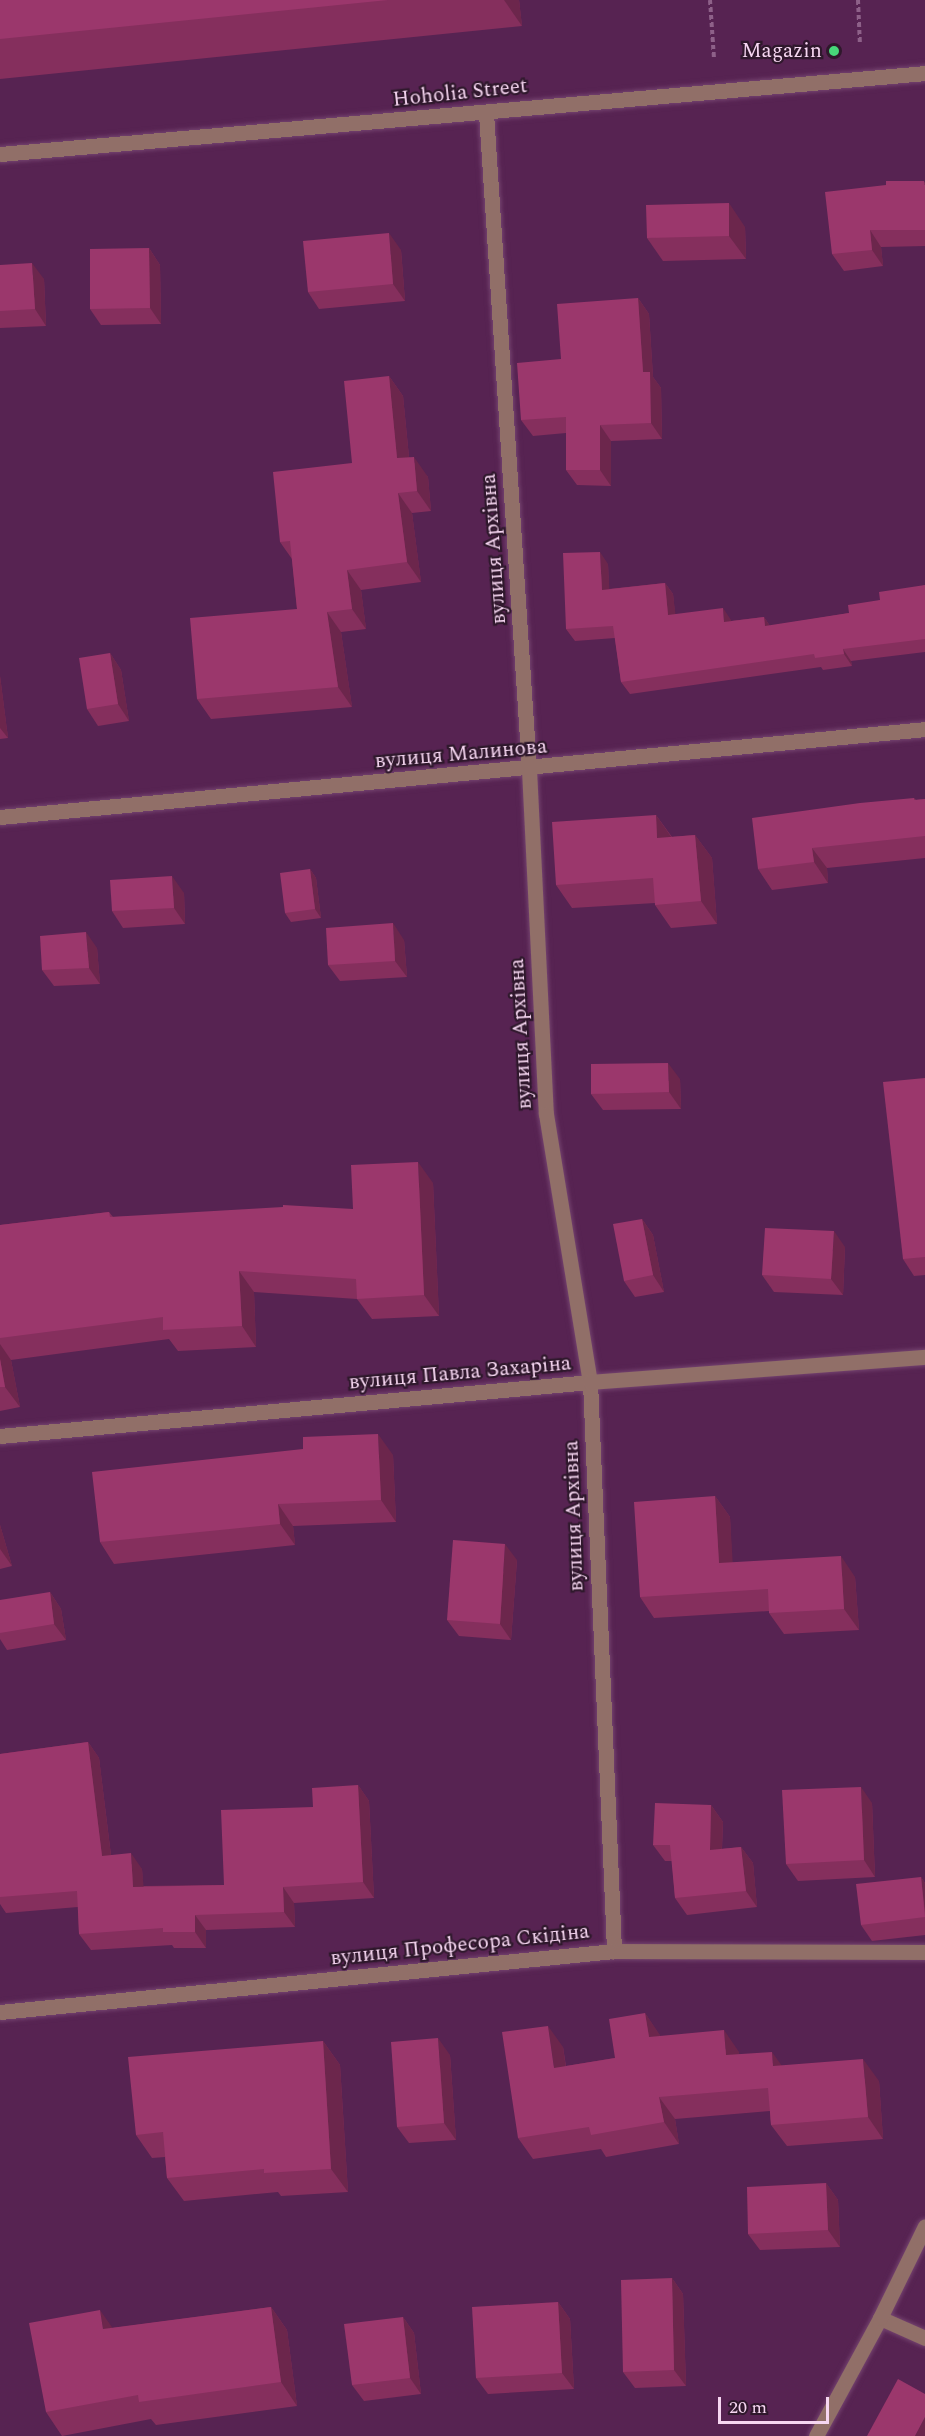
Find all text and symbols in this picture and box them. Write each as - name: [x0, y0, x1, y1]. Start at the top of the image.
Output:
- place label: Magazin: [741, 38, 822, 64]
- marker: Magazin: [827, 44, 841, 58]
- street label: Hoholia Street: [391, 73, 529, 113]
- street label: вулиця Архівна: [476, 473, 512, 625]
- street label: вулиця Малинова: [374, 734, 548, 774]
- street label: вулиця Архівна: [504, 958, 538, 1110]
- street label: вулиця Павла Захаріна: [348, 1351, 572, 1395]
- street label: вулиця Архівна: [559, 1440, 589, 1592]
- street label: вулиця Професора Скідіна: [329, 1919, 591, 1971]
- scale bar: [721, 2385, 832, 2423]
- text: 20 m: [729, 2394, 767, 2421]

